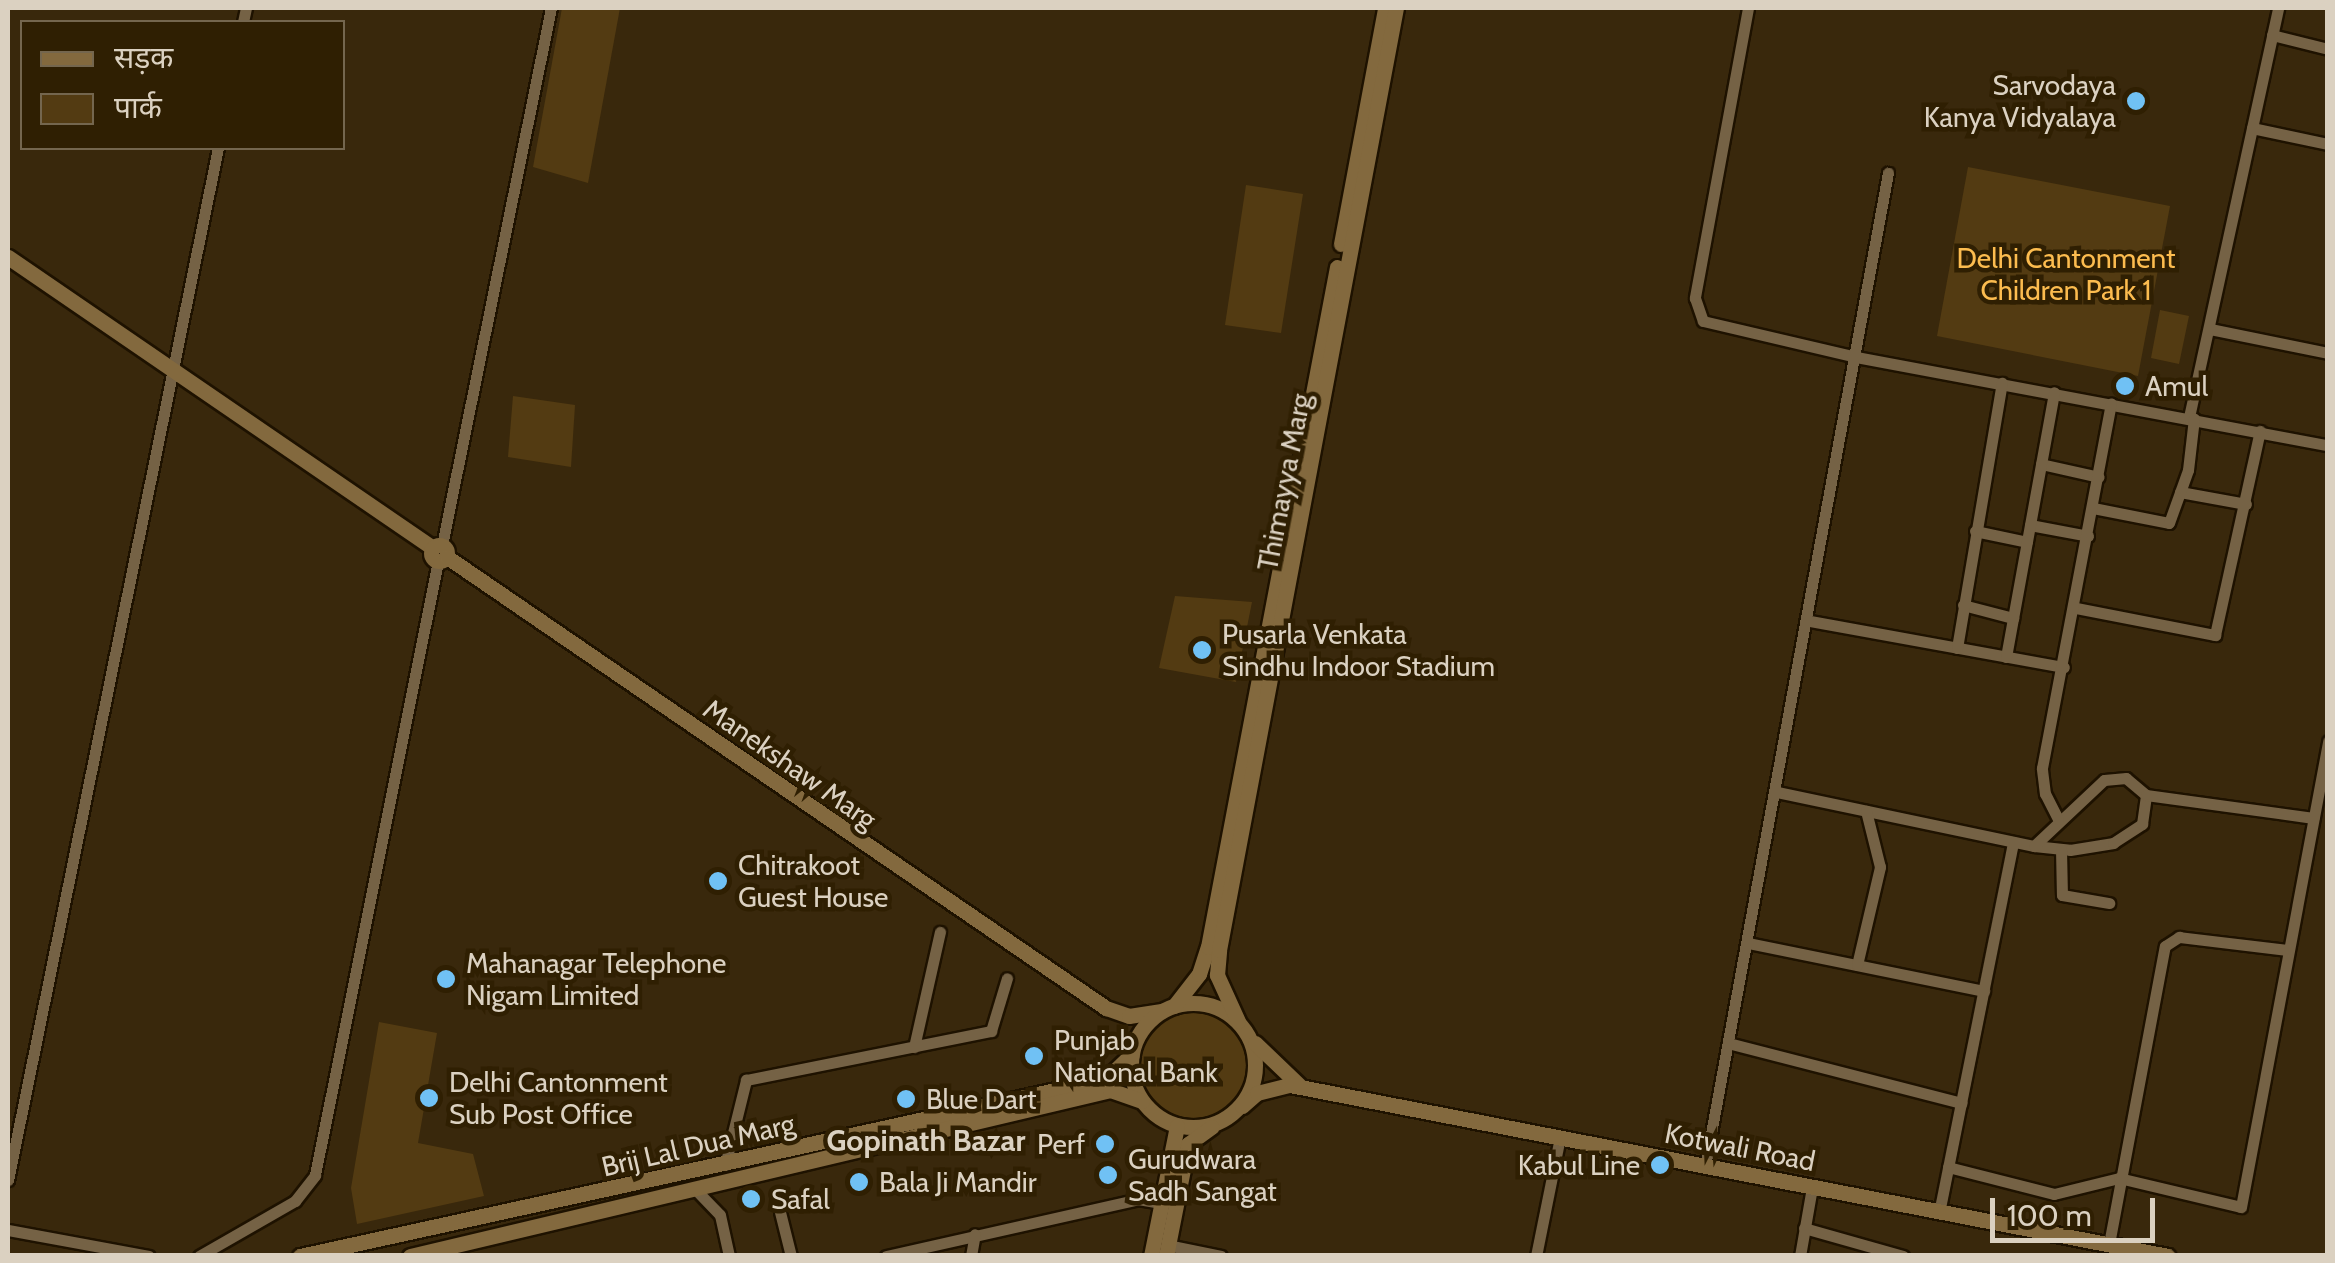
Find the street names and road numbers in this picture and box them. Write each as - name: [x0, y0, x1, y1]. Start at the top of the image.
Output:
- street label: Thimayya Marg: [1250, 391, 1318, 573]
- street label: Manekshaw Marg: [697, 692, 883, 836]
- street label: Brij Lal Dua Marg: [598, 1106, 798, 1184]
- street label: Kotwali Road: [1662, 1116, 1818, 1178]

